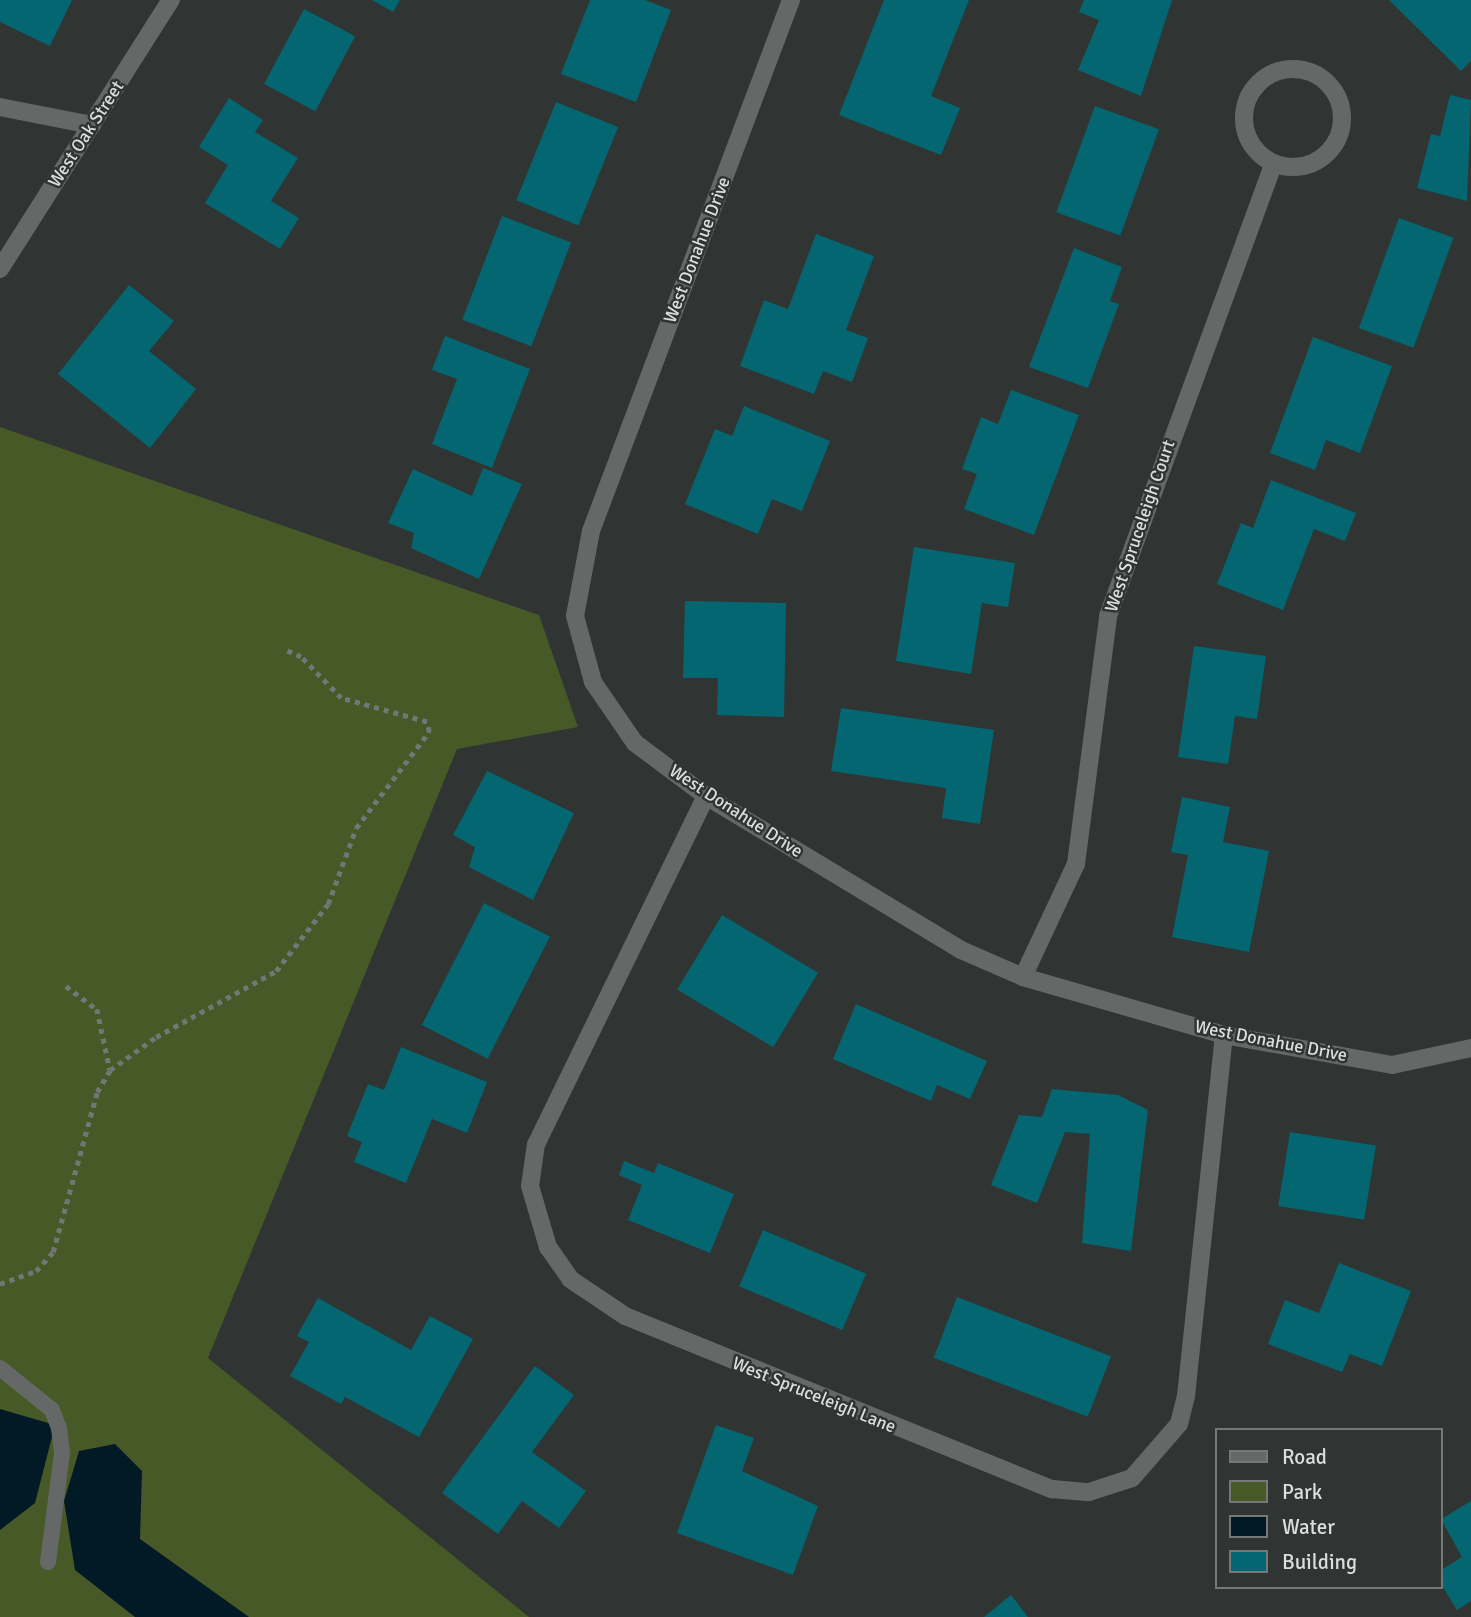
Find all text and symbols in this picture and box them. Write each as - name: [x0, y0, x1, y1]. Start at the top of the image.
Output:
- street label: West Oak Street: [44, 77, 128, 191]
- street label: West Donahue Drive: [659, 174, 735, 326]
- street label: West Spruceleigh Court: [1100, 437, 1180, 615]
- street label: West Donahue Drive: [665, 760, 807, 862]
- street label: West Donahue Drive: [1193, 1016, 1349, 1066]
- street label: West Spruceleigh Lane: [729, 1352, 899, 1438]
- legend: [1216, 1428, 1443, 1589]
- text: Road: [1282, 1444, 1327, 1470]
- text: Park: [1282, 1479, 1322, 1505]
- text: Water: [1282, 1514, 1335, 1540]
- text: Building: [1282, 1549, 1357, 1575]

